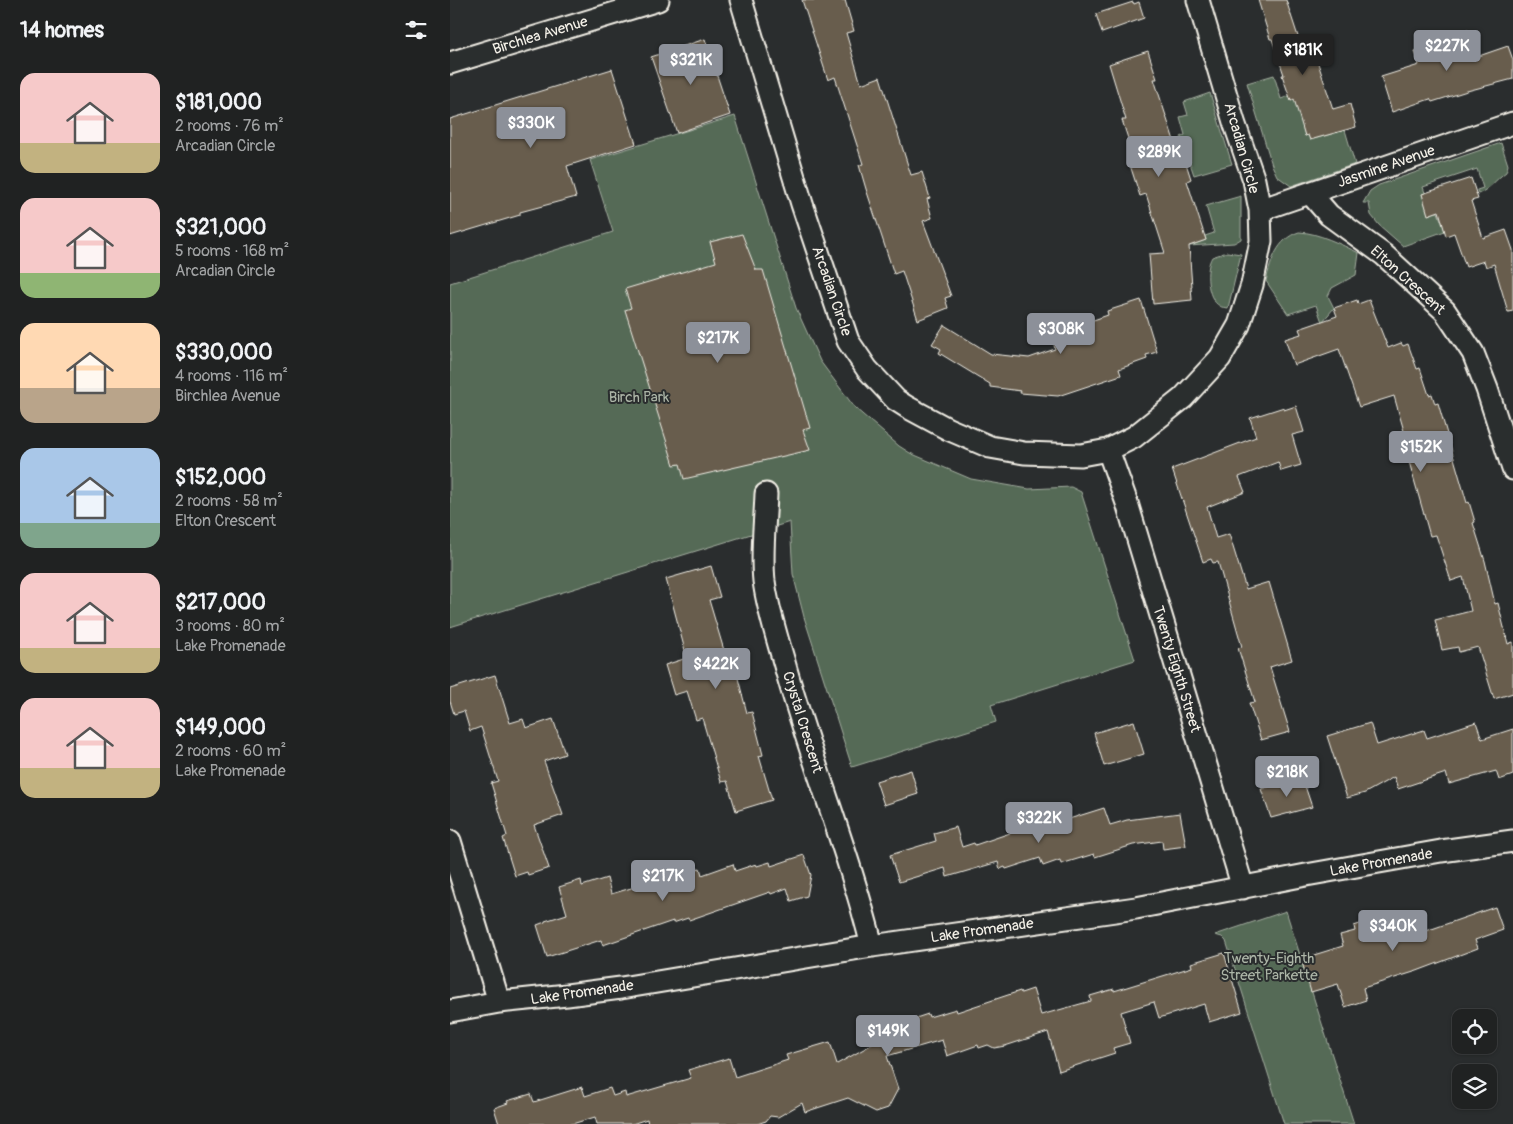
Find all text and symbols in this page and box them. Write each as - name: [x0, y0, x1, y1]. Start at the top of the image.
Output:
- street label: Birchlea Avenue: [490, 12, 591, 59]
- icon: filters: [402, 16, 430, 44]
- text: 14 homes: [20, 17, 104, 44]
- pin: $227K: [1412, 30, 1482, 72]
- pin: $181K: [1268, 34, 1338, 76]
- text: $227K: [1425, 36, 1469, 56]
- text: $181K: [1284, 40, 1322, 60]
- pin: $321K: [656, 44, 726, 86]
- text: $321K: [670, 50, 712, 70]
- text: $181,000: [175, 89, 262, 116]
- icon: home: [60, 93, 120, 153]
- street label: Arcadian Circle: [1219, 100, 1264, 196]
- pin: $330K: [496, 106, 566, 149]
- text: $330K: [507, 113, 555, 133]
- text: 2 rooms · 76 m²: [175, 116, 284, 136]
- text: Arcadian Circle: [175, 136, 275, 156]
- pin: $289K: [1124, 136, 1194, 178]
- street label: Jasmine Avenue: [1335, 141, 1438, 192]
- text: $289K: [1137, 142, 1181, 162]
- text: $321,000: [175, 214, 266, 241]
- icon: home: [60, 218, 120, 278]
- text: 5 rooms · 168 m²: [175, 241, 289, 261]
- street label: Elton Crescent: [1366, 242, 1450, 320]
- street label: Arcadian Circle: [807, 244, 856, 339]
- text: Arcadian Circle: [175, 261, 275, 281]
- pin: $308K: [1026, 312, 1096, 355]
- text: $308K: [1038, 319, 1084, 339]
- pin: $217K: [683, 322, 753, 364]
- text: $217K: [697, 328, 739, 348]
- text: $330,000: [175, 339, 273, 366]
- icon: home: [60, 343, 120, 403]
- text: 4 rooms · 116 m²: [175, 366, 288, 386]
- text: Birchlea Avenue: [175, 386, 280, 406]
- park label: Birch Park: [609, 388, 670, 407]
- pin: $152K: [1386, 430, 1456, 473]
- text: $152K: [1400, 437, 1442, 457]
- text: $152,000: [175, 464, 266, 491]
- icon: home: [60, 468, 120, 528]
- text: 2 rooms · 58 m²: [175, 491, 283, 511]
- text: Elton Crescent: [175, 511, 276, 531]
- text: $217,000: [175, 589, 266, 616]
- icon: home: [60, 593, 120, 653]
- street label: Twenty Eighth Street: [1148, 604, 1205, 736]
- text: 3 rooms · 80 m²: [175, 616, 285, 636]
- text: Lake Promenade: [175, 636, 286, 656]
- pin: $422K: [681, 648, 751, 690]
- text: $422K: [693, 654, 739, 674]
- street label: Crystal Crescent: [778, 669, 827, 776]
- text: $149,000: [175, 714, 266, 741]
- icon: home: [60, 718, 120, 778]
- text: 2 rooms · 60 m²: [175, 741, 286, 761]
- pin: $218K: [1252, 756, 1322, 798]
- text: Lake Promenade: [175, 761, 286, 781]
- text: $218K: [1266, 762, 1308, 782]
- pin: $322K: [1004, 802, 1074, 844]
- text: $322K: [1016, 808, 1062, 828]
- street label: Lake Promenade: [1328, 844, 1434, 881]
- pin: $217K: [628, 860, 698, 902]
- text: $217K: [642, 866, 684, 886]
- pin: $340K: [1358, 910, 1428, 952]
- street label: Lake Promenade: [929, 914, 1035, 947]
- text: $340K: [1369, 916, 1417, 936]
- park label: Twenty-Eighth Street Parkette: [1220, 949, 1318, 985]
- street label: Lake Promenade: [529, 976, 635, 1009]
- map controls: [1452, 1009, 1497, 1109]
- button: locate: [1452, 1009, 1497, 1054]
- pin: $149K: [853, 1014, 923, 1057]
- text: $149K: [867, 1021, 909, 1041]
- button: layers: [1452, 1064, 1497, 1109]

